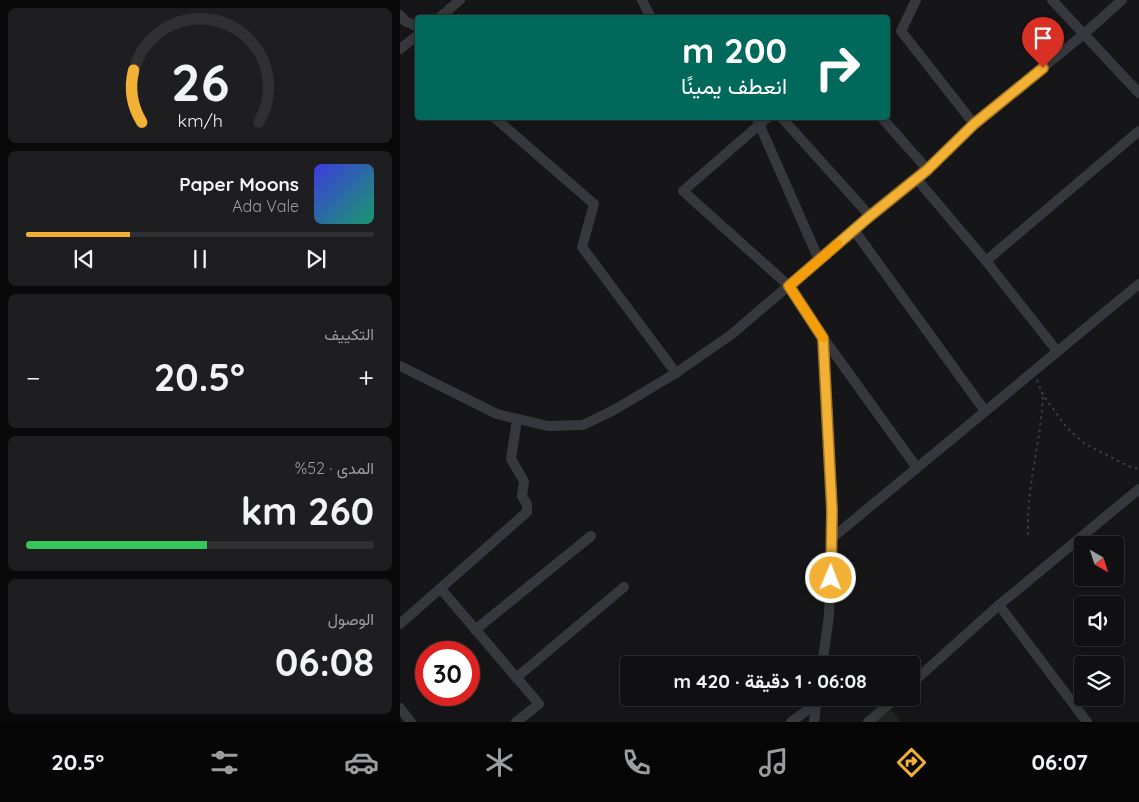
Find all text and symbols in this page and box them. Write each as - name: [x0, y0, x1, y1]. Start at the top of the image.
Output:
- pin: [1022, 17, 1064, 68]
- icon: arrive: [1029, 24, 1057, 52]
- text: 200 m: [682, 28, 787, 72]
- icon: right: [805, 35, 870, 100]
- text: 26: [171, 49, 229, 114]
- text: انعطف يمينًا: [681, 72, 787, 100]
- text: km/h: [177, 109, 223, 131]
- text: Paper Moons: [179, 172, 299, 196]
- text: Ada Vale: [232, 196, 299, 216]
- icon: previous: [70, 245, 98, 273]
- icon: pause: [186, 245, 214, 273]
- icon: next: [302, 245, 330, 273]
- text: التكييف: [324, 324, 374, 344]
- text: 20.5°: [154, 353, 245, 401]
- text: −: [26, 360, 41, 395]
- text: +: [358, 360, 374, 395]
- text: المدى · 52%: [295, 458, 374, 478]
- text: 260 km: [241, 487, 374, 535]
- north arrow: [1074, 536, 1124, 586]
- map controls: [1074, 536, 1124, 706]
- position arrow: [804, 551, 856, 603]
- button: sound: [1074, 596, 1124, 646]
- text: الوصول: [328, 609, 374, 629]
- text: 06:08: [275, 638, 374, 686]
- speed limit sign: 30: [415, 641, 480, 706]
- button: layers: [1074, 656, 1124, 706]
- text: 06:08 · 1 دقيقة · 420 m: [673, 669, 867, 693]
- icon: filters: [207, 745, 242, 780]
- icon: car: [344, 745, 379, 780]
- icon: climate: [482, 745, 517, 780]
- icon: phone: [619, 745, 654, 780]
- icon: music: [756, 745, 791, 780]
- icon: directions: [894, 745, 929, 780]
- text: 20.5°: [51, 748, 104, 776]
- text: 06:07: [1031, 748, 1088, 776]

